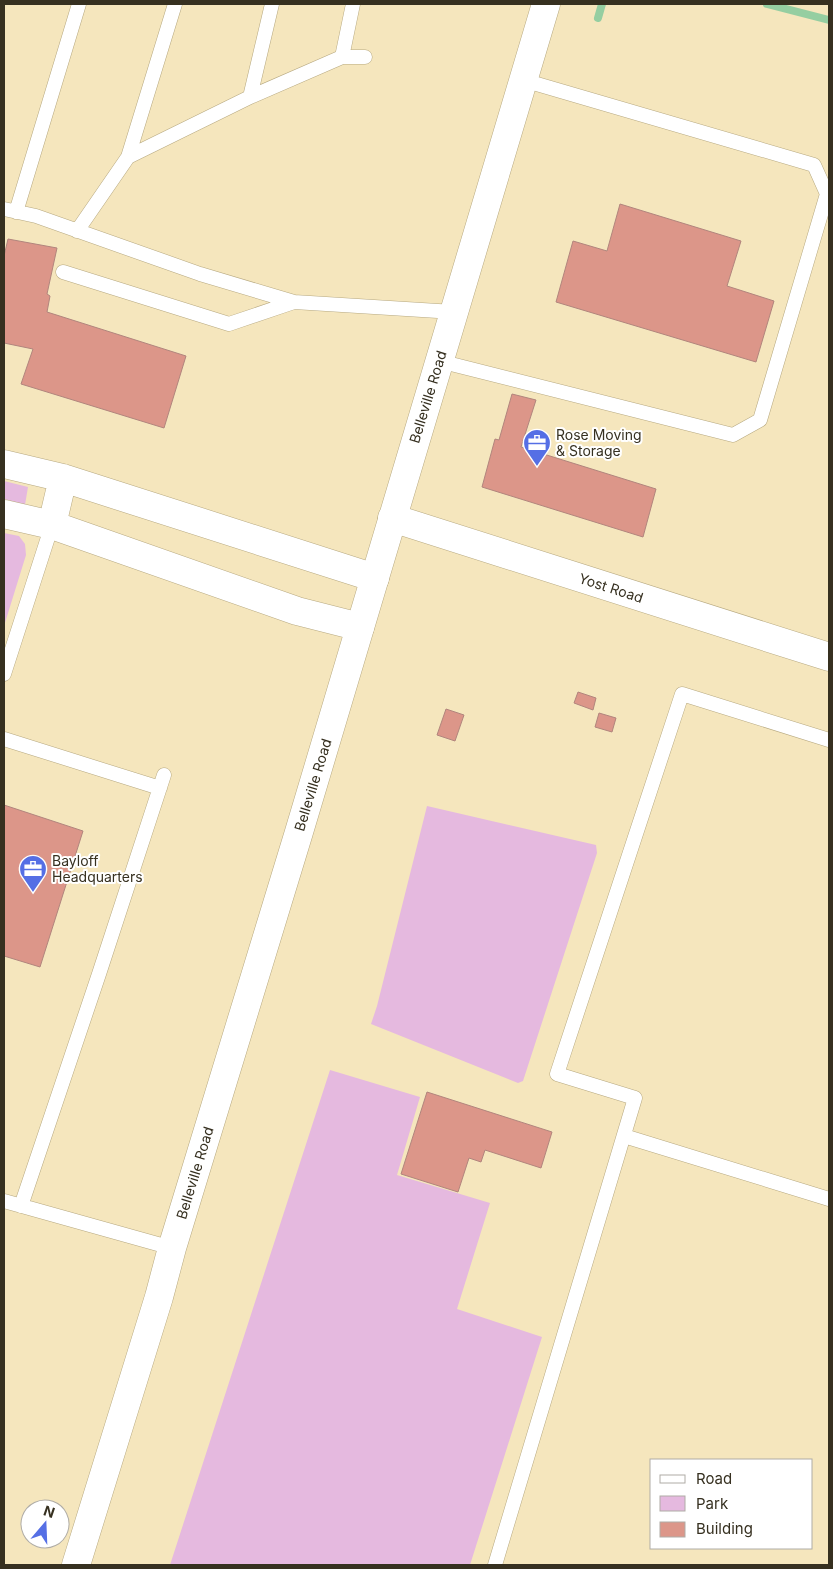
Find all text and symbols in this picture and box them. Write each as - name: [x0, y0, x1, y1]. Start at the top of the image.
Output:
- street label: Belleville Road: [405, 349, 450, 445]
- place label: Rose Moving & Storage: [556, 426, 642, 459]
- office icon: Rose Moving & Storage: [522, 428, 552, 467]
- street label: Yost Road: [577, 569, 645, 606]
- street label: Belleville Road: [290, 737, 335, 833]
- place label: Bayloff Headquarters: [52, 852, 143, 885]
- office icon: Bayloff Headquarters: [18, 854, 48, 893]
- street label: Belleville Road: [172, 1125, 217, 1221]
- legend: [650, 1459, 813, 1549]
- text: Road: [696, 1469, 732, 1488]
- text: Park: [696, 1494, 729, 1513]
- north arrow: [20, 1499, 70, 1549]
- text: N: [42, 1501, 57, 1521]
- text: Building: [696, 1519, 753, 1538]

